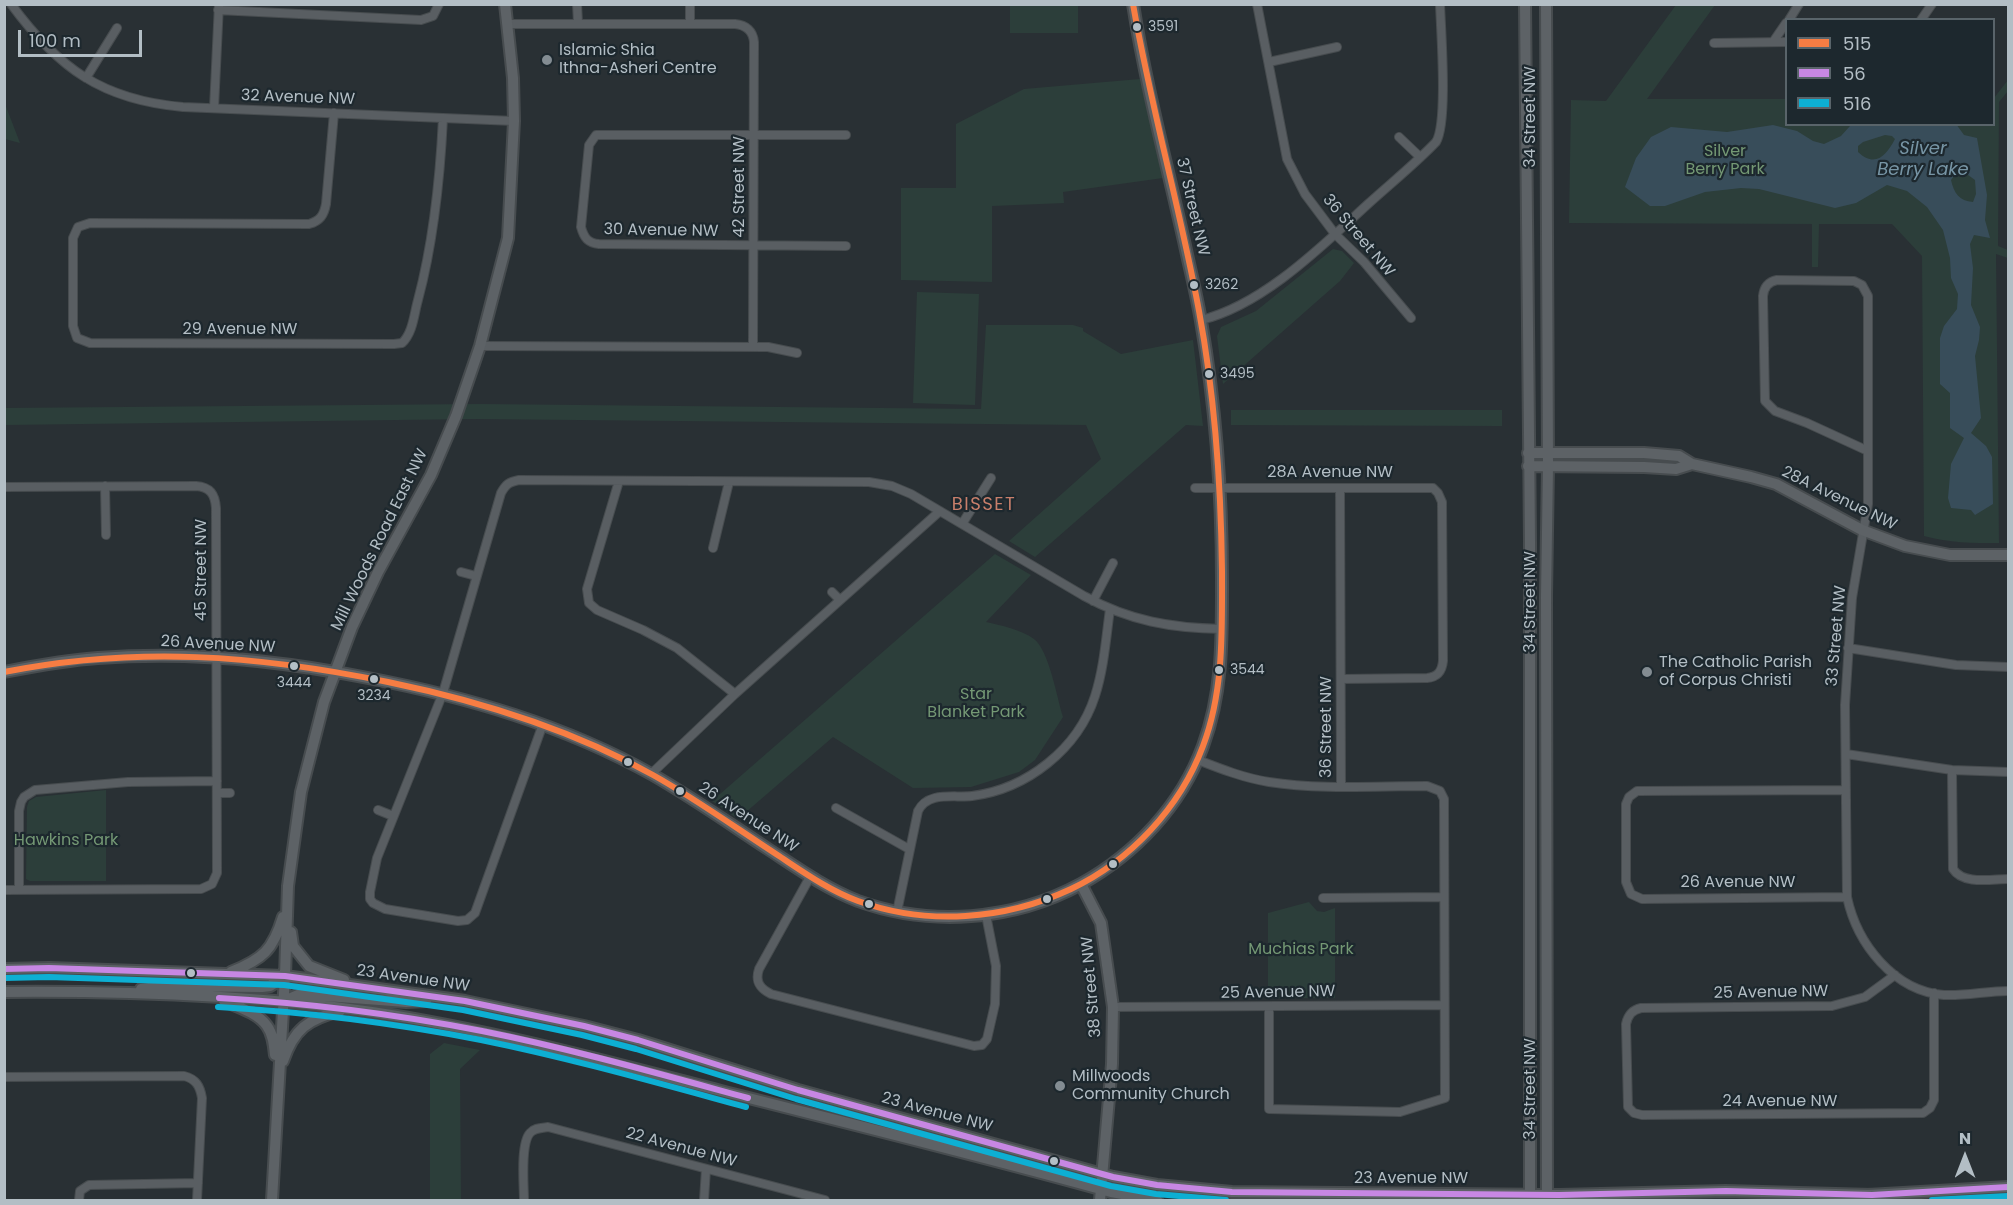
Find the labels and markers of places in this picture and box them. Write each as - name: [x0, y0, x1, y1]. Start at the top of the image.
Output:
- place label: 3591: [1148, 19, 1178, 35]
- marker: 3591: [1131, 21, 1143, 33]
- place label: Islamic Shia Ithna-Asheri Centre: [559, 41, 717, 79]
- marker: Islamic Shia Ithna-Asheri Centre: [540, 53, 554, 67]
- place label: 3262: [1205, 277, 1238, 293]
- marker: 3262: [1188, 279, 1200, 291]
- place label: 3495: [1220, 366, 1255, 382]
- marker: 3495: [1203, 368, 1215, 380]
- place label: The Catholic Parish of Corpus Christi: [1659, 653, 1812, 691]
- marker: 3444: [288, 660, 300, 672]
- place label: 3544: [1230, 662, 1265, 678]
- marker: 3544: [1213, 664, 1225, 676]
- marker: The Catholic Parish of Corpus Christi: [1640, 665, 1654, 679]
- marker: 3234: [368, 673, 380, 685]
- place label: 3444: [277, 675, 311, 691]
- place label: 3234: [357, 688, 391, 704]
- unlabelled marker: [622, 756, 634, 768]
- unlabelled marker: [674, 785, 686, 797]
- unlabelled marker: [1107, 858, 1119, 870]
- unlabelled marker: [1041, 893, 1053, 905]
- unlabelled marker: [863, 898, 875, 910]
- unlabelled marker: [185, 967, 197, 979]
- place label: Millwoods Community Church: [1072, 1067, 1230, 1105]
- marker: Millwoods Community Church: [1053, 1079, 1067, 1093]
- unlabelled marker: [1048, 1155, 1060, 1167]

